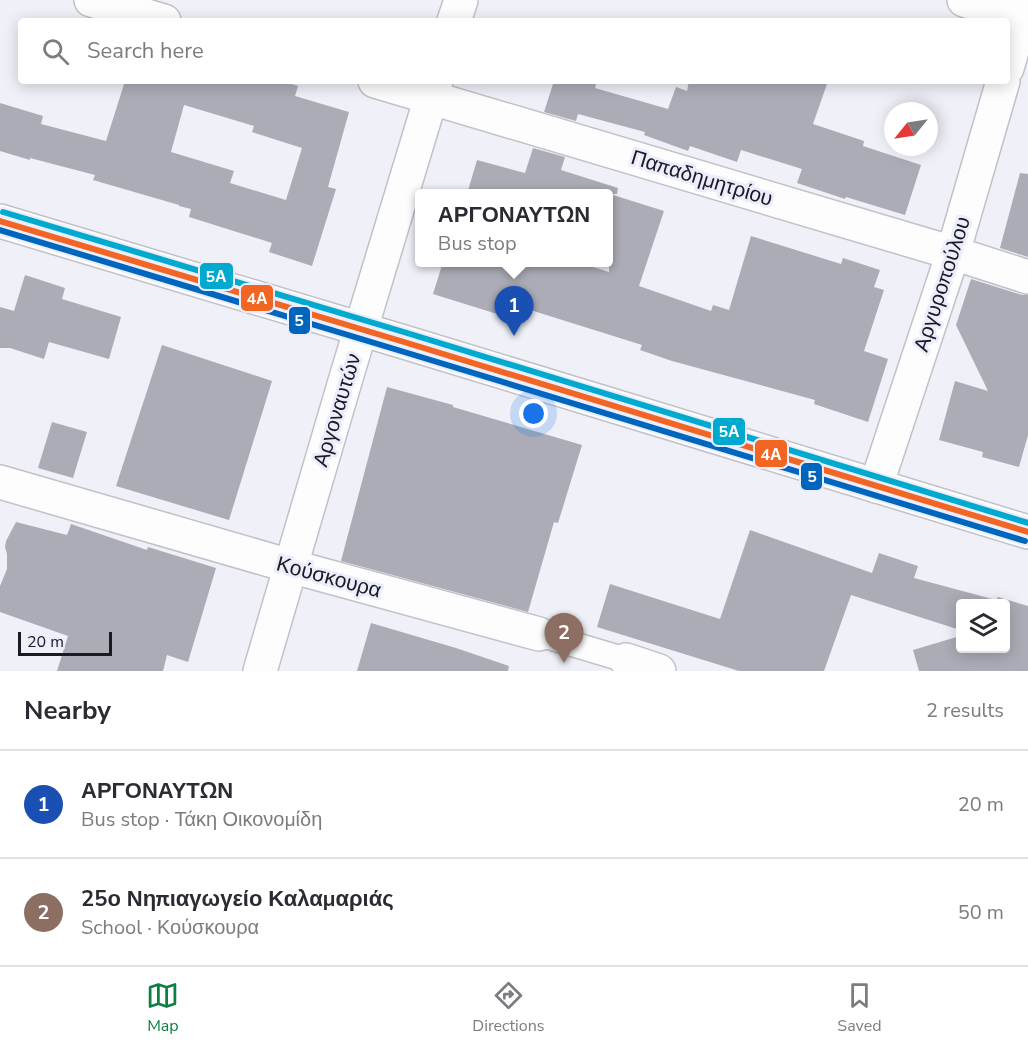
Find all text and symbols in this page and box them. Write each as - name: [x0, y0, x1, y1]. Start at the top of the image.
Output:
- search box: [18, 18, 1010, 84]
- icon: search: [39, 35, 72, 68]
- text: Search here: [87, 36, 204, 66]
- north arrow: [884, 102, 938, 156]
- street label: Παπαδημητρίου: [628, 143, 776, 213]
- popup: [415, 189, 613, 267]
- text: ΑΡΓΟΝΑΥΤΩΝ: [438, 200, 590, 230]
- street label: Αργυροπούλου: [907, 213, 977, 355]
- text: Bus stop: [438, 230, 517, 257]
- line badge: 5Α: [199, 262, 234, 290]
- text: 5Α: [205, 266, 227, 288]
- line badge: 4Α: [240, 284, 274, 312]
- pin: 1: [494, 286, 534, 336]
- text: 4Α: [246, 288, 268, 310]
- line badge: 5: [288, 306, 311, 335]
- text: 5: [294, 310, 304, 332]
- street label: Αργοναυτών: [306, 350, 368, 470]
- your location: [519, 399, 548, 428]
- line badge: 5Α: [712, 417, 746, 446]
- text: 5Α: [718, 421, 740, 443]
- line badge: 4Α: [754, 439, 788, 468]
- text: 4Α: [760, 444, 782, 466]
- line badge: 5: [800, 462, 823, 491]
- text: 5: [807, 466, 817, 488]
- street label: Κούσκουρα: [274, 550, 384, 604]
- map controls: [956, 599, 1010, 653]
- button: layers: [956, 599, 1010, 653]
- pin: 2: [544, 614, 584, 663]
- scale bar: [18, 629, 112, 656]
- text: 20 m: [27, 631, 64, 653]
- text: Nearby: [24, 693, 111, 728]
- text: 2 results: [926, 697, 1004, 724]
- text: ΑΡΓΟΝΑΥΤΩΝ: [81, 776, 233, 806]
- text: 1: [38, 791, 50, 818]
- text: 20 m: [958, 791, 1004, 818]
- text: Bus stop · Τάκη Οικονομίδη: [81, 806, 322, 833]
- text: 25ο Νηπιαγωγείο Καλαμαριάς: [81, 884, 394, 914]
- text: 2: [38, 899, 50, 926]
- text: 50 m: [958, 899, 1004, 926]
- text: School · Κούσκουρα: [81, 914, 259, 941]
- tab: Map: [146, 979, 179, 1037]
- tab: Directions: [472, 979, 544, 1037]
- tab: Saved: [837, 979, 882, 1037]

